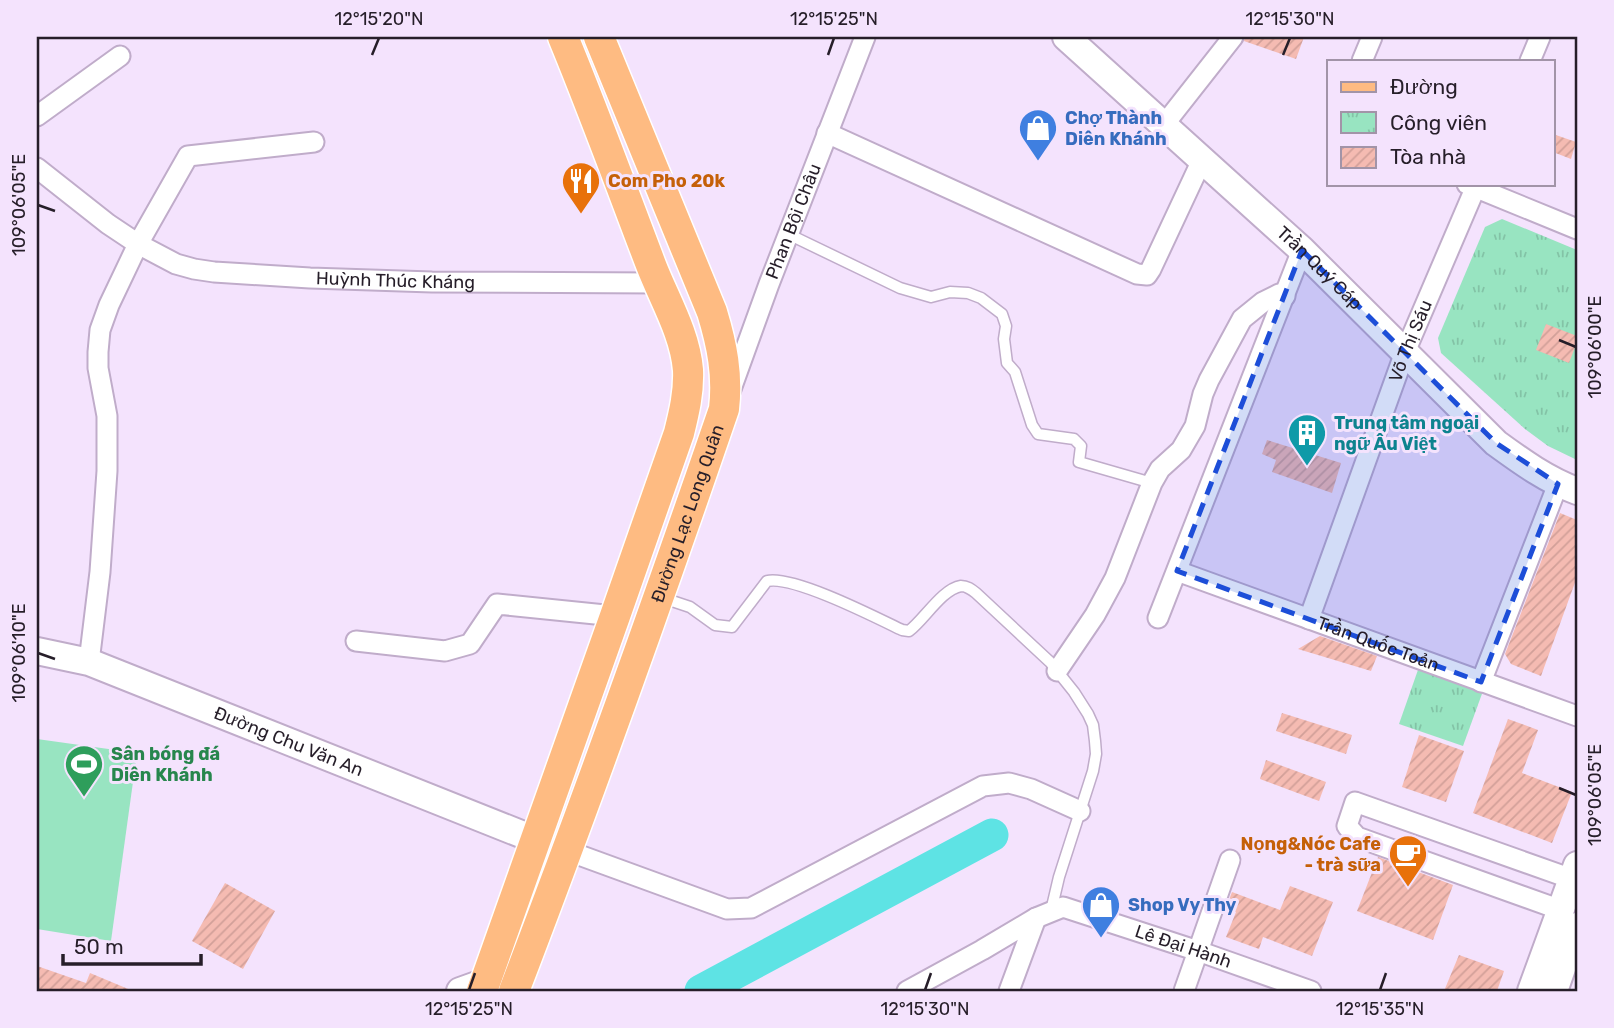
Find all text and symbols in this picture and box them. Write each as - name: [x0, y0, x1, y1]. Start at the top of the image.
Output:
- text: 12°15'20"N: [335, 8, 423, 30]
- text: 12°15'25"N: [790, 8, 878, 30]
- text: 12°15'30"N: [1245, 8, 1335, 30]
- legend: [1327, 60, 1554, 186]
- text: Đường: [1390, 74, 1458, 99]
- shop icon: Chợ Thành Diên Khánh: [1017, 107, 1059, 162]
- place label: Chợ Thành Diên Khánh: [1065, 107, 1167, 150]
- text: Công viên: [1390, 110, 1487, 135]
- text: Tòa nhà: [1390, 144, 1466, 169]
- text: 109°06'05"E: [8, 154, 30, 256]
- restaurant icon: Com Pho 20k: [560, 160, 602, 215]
- street label: Phan Bội Châu: [761, 160, 826, 282]
- place label: Com Pho 20k: [608, 170, 726, 192]
- street label: Trần Quý Cáp: [1272, 222, 1367, 314]
- street label: Huỳnh Thúc Kháng: [316, 267, 475, 293]
- text: 109°06'00"E: [1584, 296, 1606, 398]
- street label: Võ Thị Sáu: [1384, 297, 1437, 385]
- building icon: Trung tâm ngoại ngữ Âu Việt: [1286, 412, 1328, 467]
- place label: Trung tâm ngoại ngữ Âu Việt: [1334, 412, 1479, 455]
- street label: Đường Lạc Long Quân: [646, 422, 729, 606]
- text: 109°06'10"E: [8, 603, 30, 703]
- street label: Trần Quốc Toản: [1314, 612, 1442, 676]
- street label: Đường Chu Văn An: [211, 702, 366, 781]
- sports icon: Sân bóng đá Diên Khánh: [63, 743, 105, 798]
- place label: Sân bóng đá Diên Khánh: [111, 743, 220, 786]
- text: 109°06'05"E: [1584, 744, 1606, 846]
- place label: Nọng&Nóc Cafe - trà sữa: [1241, 833, 1381, 876]
- cafe icon: Nọng&Nóc Cafe - trà sữa: [1387, 833, 1429, 888]
- shop icon: Shop Vy Thy: [1080, 884, 1122, 939]
- place label: Shop Vy Thy: [1128, 894, 1237, 916]
- street label: Lê Đại Hành: [1132, 920, 1235, 973]
- scale bar: [63, 923, 201, 967]
- text: 50 m: [74, 934, 124, 959]
- text: 12°15'25"N: [425, 998, 513, 1020]
- text: 12°15'30"N: [880, 998, 970, 1020]
- text: 12°15'35"N: [1336, 998, 1424, 1020]

